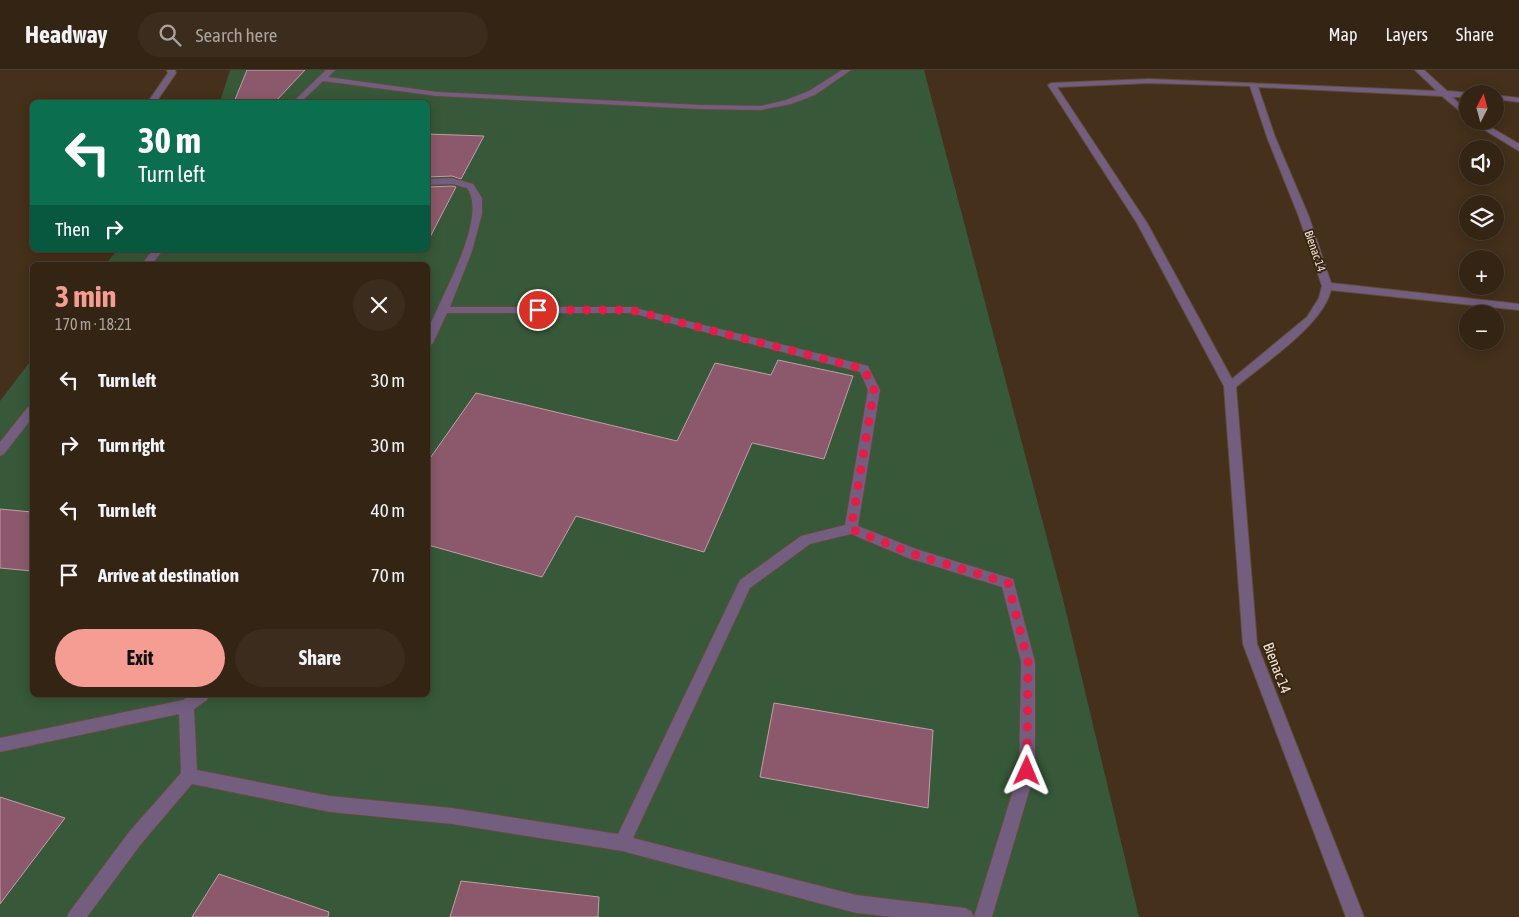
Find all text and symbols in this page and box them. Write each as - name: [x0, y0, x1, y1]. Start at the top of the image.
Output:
- search box: [138, 12, 488, 57]
- text: Headway: [25, 21, 108, 48]
- icon: search: [156, 21, 184, 49]
- text: Search here: [196, 24, 277, 46]
- text: Map: [1328, 24, 1357, 45]
- text: Layers: [1385, 24, 1428, 45]
- text: Share: [1456, 24, 1494, 45]
- north arrow: [1459, 85, 1504, 130]
- map controls: [1459, 85, 1504, 350]
- icon: left: [55, 120, 120, 185]
- text: 30 m: [138, 120, 201, 160]
- button: sound: [1459, 140, 1504, 185]
- text: Turn left: [138, 161, 205, 187]
- button: layers: [1459, 195, 1504, 240]
- icon: right: [100, 215, 128, 243]
- text: Then: [55, 218, 90, 240]
- street label: Bienac 14: [1301, 229, 1329, 274]
- button: +: [1459, 250, 1504, 295]
- text: 3 min: [55, 279, 116, 313]
- button: close: [353, 279, 405, 331]
- pin: [517, 289, 559, 331]
- icon: arrive: [524, 296, 552, 324]
- button: −: [1459, 305, 1504, 350]
- text: 170 m · 18:21: [55, 315, 132, 333]
- icon: left: [55, 366, 83, 394]
- text: Turn left: [98, 369, 156, 391]
- text: 30 m: [371, 369, 405, 391]
- icon: right: [55, 431, 83, 459]
- text: Turn right: [98, 434, 165, 456]
- text: 30 m: [371, 434, 405, 456]
- icon: left: [55, 496, 83, 524]
- text: Turn left: [98, 499, 156, 521]
- text: 40 m: [371, 499, 405, 521]
- icon: arrive: [55, 561, 83, 589]
- text: Arrive at destination: [98, 564, 239, 586]
- text: 70 m: [371, 564, 405, 586]
- button: Exit: [55, 629, 225, 687]
- button: Share: [235, 629, 405, 687]
- street label: Bienac 14: [1260, 640, 1295, 696]
- position arrow: [1000, 744, 1052, 796]

